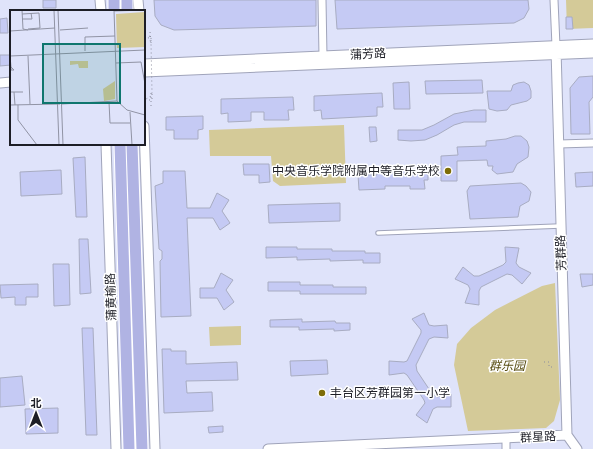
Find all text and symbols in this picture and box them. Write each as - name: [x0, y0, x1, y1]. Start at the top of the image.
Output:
- inset map: [10, 10, 145, 145]
- street label: 蒲芳路: [350, 45, 386, 62]
- place label: 中央音乐学院附属中等音乐学校: [272, 163, 440, 178]
- marker: 中央音乐学院附属中等音乐学校: [443, 166, 453, 176]
- street label: 芳群路: [552, 235, 569, 271]
- street label: 蒲黄榆路: [102, 273, 119, 321]
- park label: 群乐园: [489, 358, 527, 373]
- place label: 丰台区芳群园第一小学: [330, 385, 450, 400]
- marker: 丰台区芳群园第一小学: [317, 388, 327, 398]
- north arrow: [16, 393, 56, 433]
- text: 北: [31, 396, 42, 410]
- street label: 群星路: [520, 428, 556, 445]

